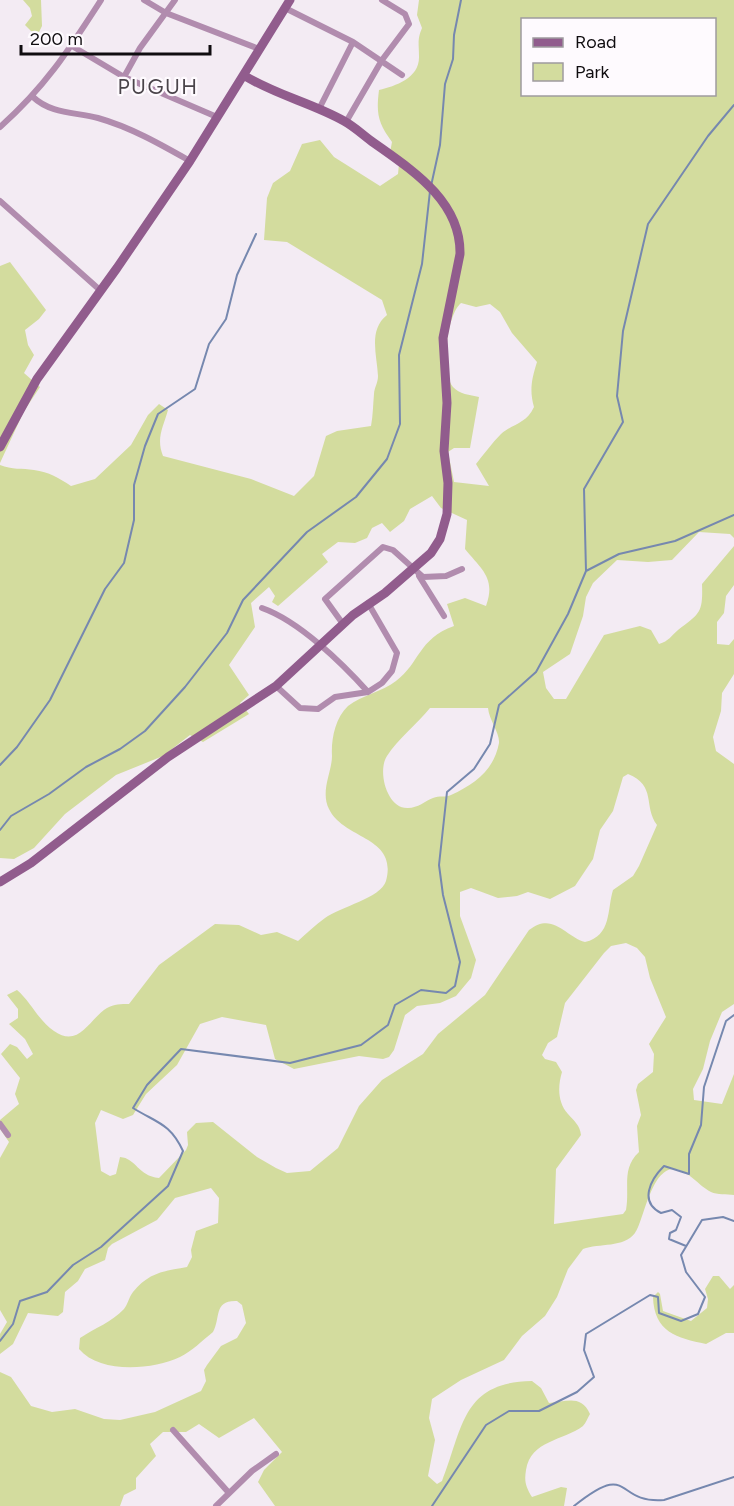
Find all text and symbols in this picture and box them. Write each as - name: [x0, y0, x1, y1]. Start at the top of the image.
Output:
- scale bar: [21, 18, 210, 56]
- legend: [521, 18, 716, 96]
- text: 200 m: [30, 28, 83, 50]
- text: Road: [575, 31, 616, 53]
- text: Park: [575, 61, 610, 83]
- district label: PUGUH: [117, 74, 199, 99]

